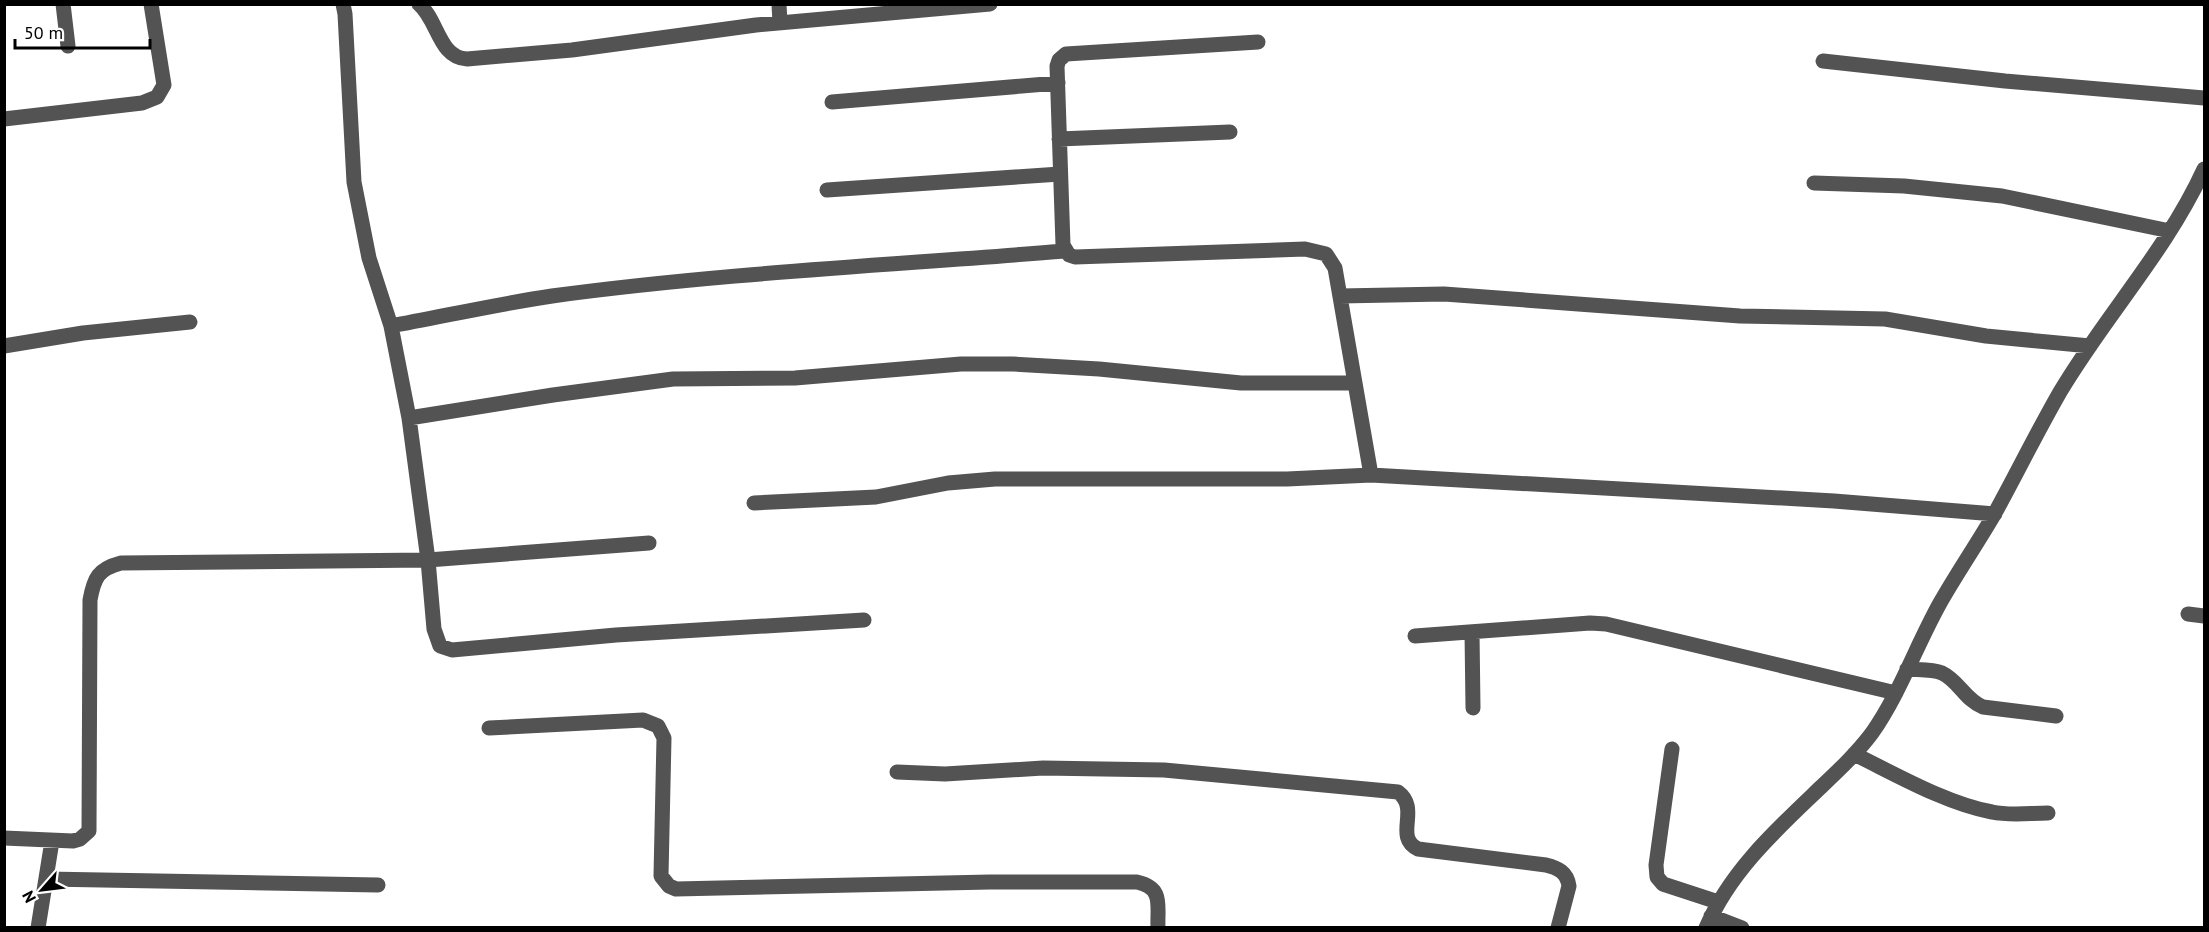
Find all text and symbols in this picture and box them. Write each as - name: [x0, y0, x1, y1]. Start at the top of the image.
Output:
- scale bar: [15, 12, 150, 50]
- text: 50 m: [24, 21, 63, 44]
- north arrow: [12, 860, 72, 920]
- text: N: [17, 888, 40, 906]

